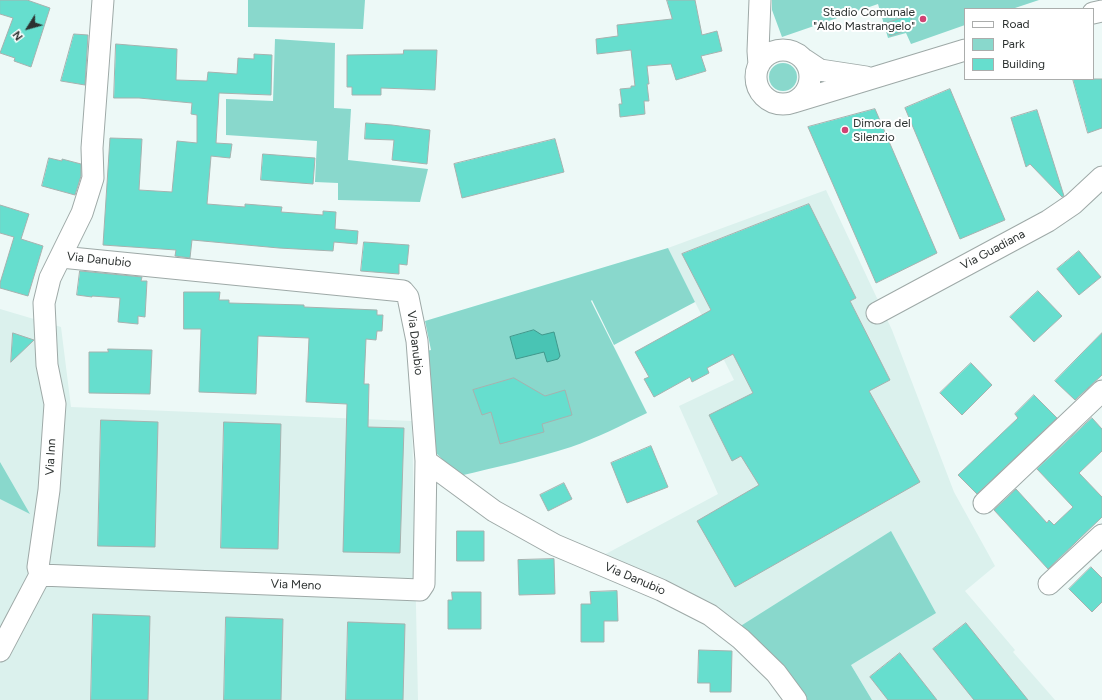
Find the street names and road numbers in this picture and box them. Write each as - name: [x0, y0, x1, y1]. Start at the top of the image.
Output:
- street label: Via Guadiana: [958, 227, 1028, 273]
- street label: Via Danubio: [66, 249, 132, 271]
- street label: Via Danubio: [404, 310, 426, 376]
- street label: Via Inn: [43, 438, 59, 476]
- street label: Via Danubio: [602, 560, 668, 598]
- street label: Via Meno: [270, 577, 322, 593]

